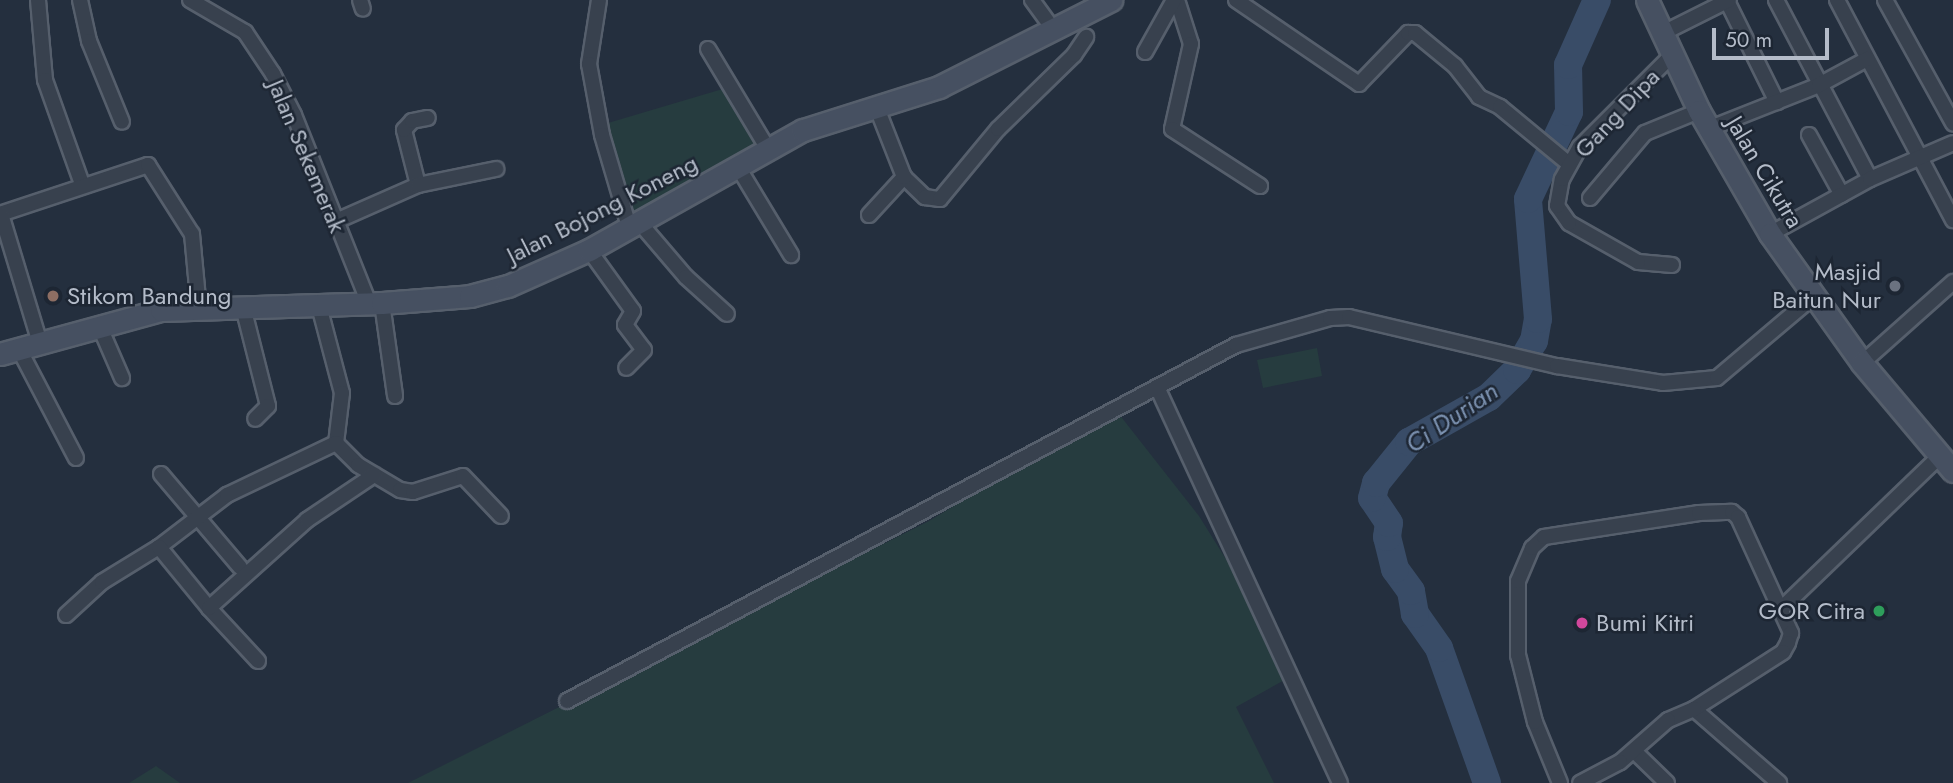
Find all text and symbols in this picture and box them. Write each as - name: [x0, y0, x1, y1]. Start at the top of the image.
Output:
- scale bar: [1715, 14, 1832, 58]
- text: 50 m: [1725, 25, 1772, 55]
- street label: Gang Dipa: [1568, 62, 1666, 164]
- street label: Jalan Sekemerak: [262, 75, 352, 237]
- street label: Jalan Cikutra: [1720, 111, 1810, 233]
- street label: Jalan Bojong Koneng: [502, 148, 702, 270]
- place label: Masjid Baitun Nur: [1772, 258, 1881, 314]
- marker: Masjid Baitun Nur: [1887, 278, 1903, 294]
- place label: Stikom Bandung: [67, 282, 231, 310]
- marker: Stikom Bandung: [45, 288, 61, 304]
- water label: Ci Durian: [1400, 376, 1504, 460]
- place label: GOR Citra: [1759, 597, 1865, 625]
- marker: GOR Citra: [1871, 603, 1887, 619]
- place label: Bumi Kitri: [1596, 609, 1694, 637]
- marker: Bumi Kitri: [1574, 615, 1590, 631]

